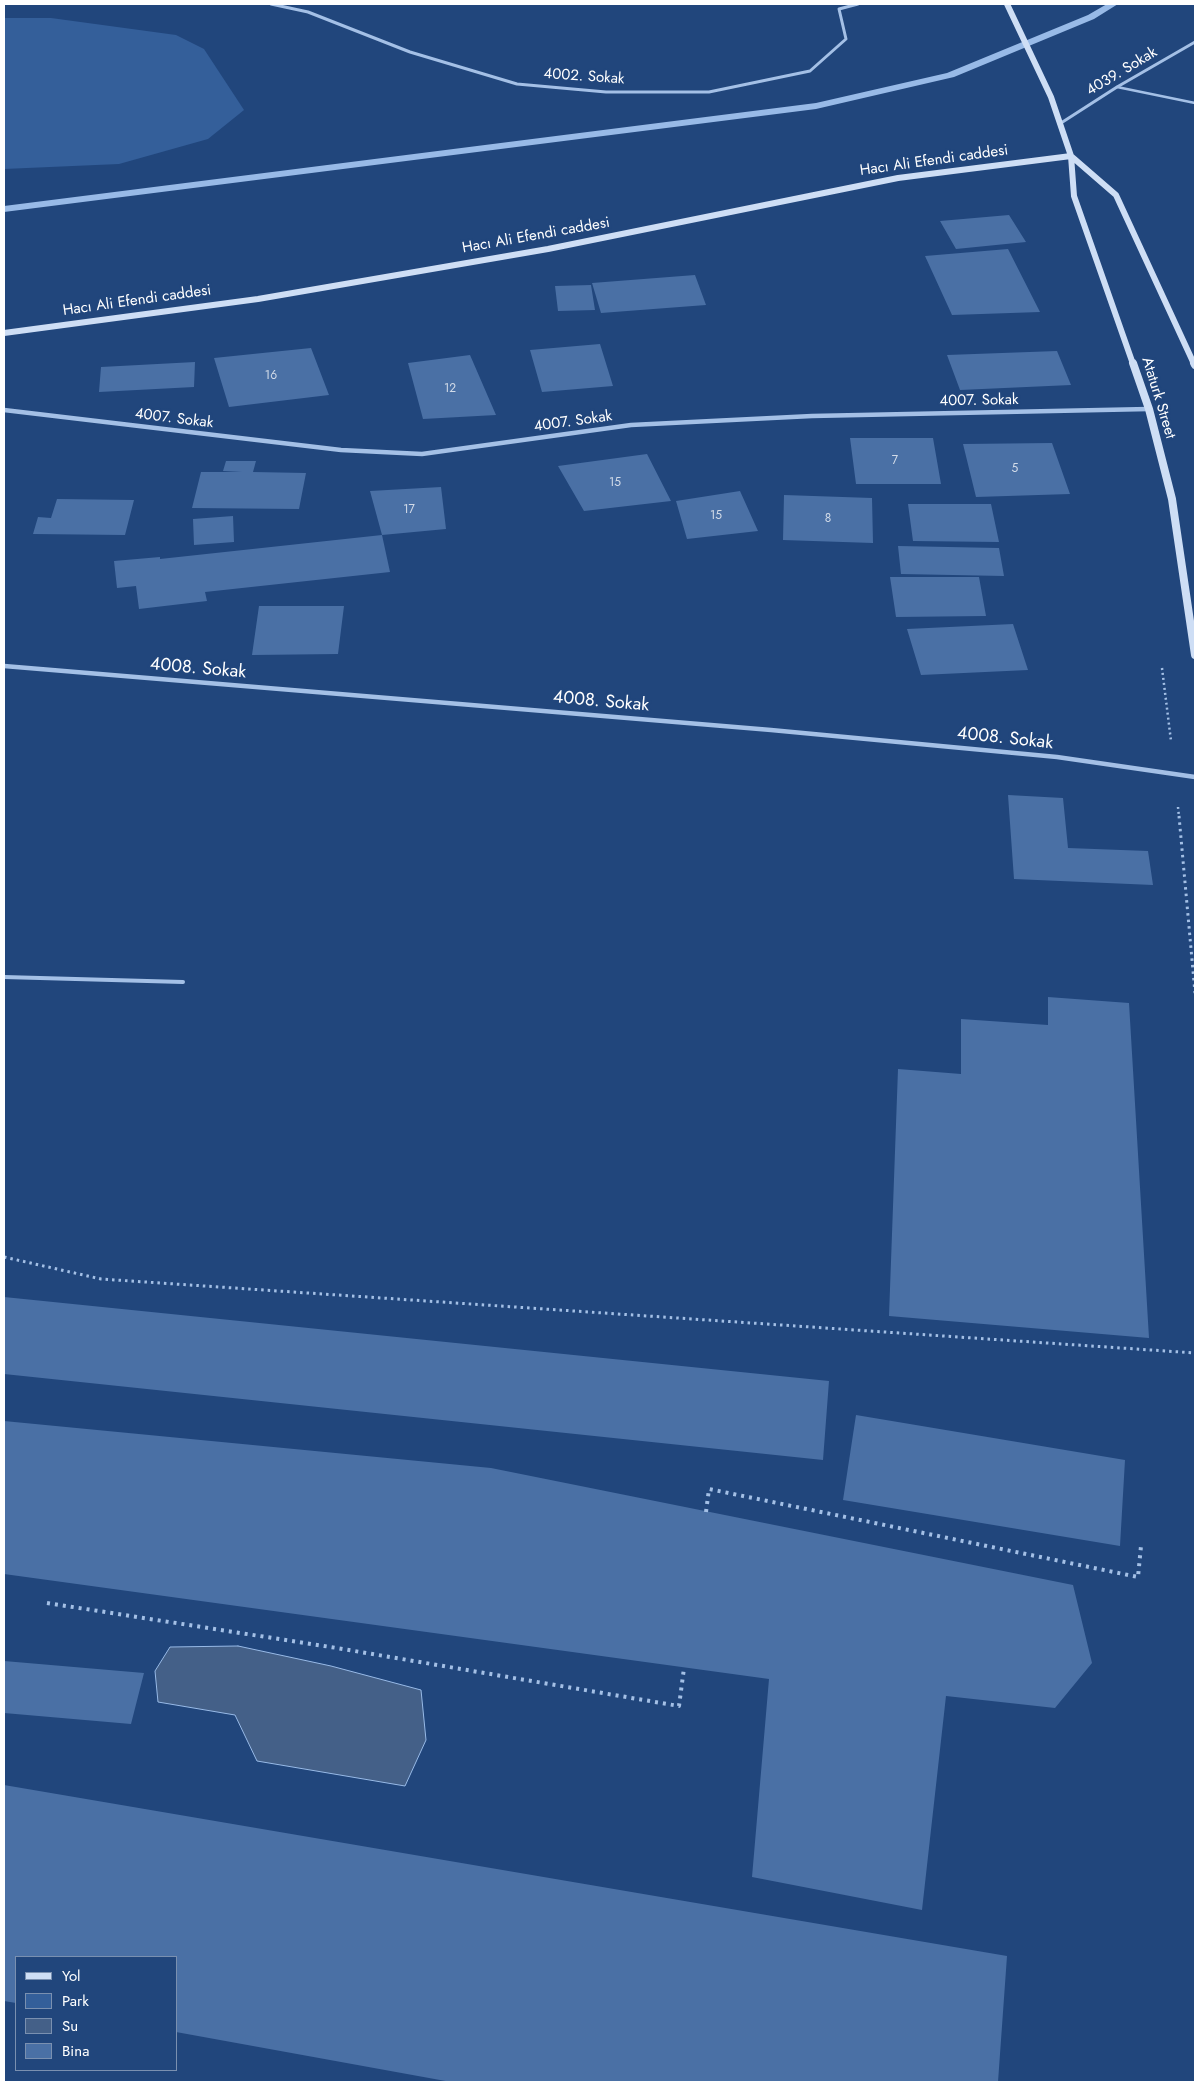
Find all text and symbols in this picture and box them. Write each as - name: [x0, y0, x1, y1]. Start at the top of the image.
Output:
- street label: 4039. Sokak: [1083, 44, 1161, 100]
- street label: 4002. Sokak: [543, 65, 625, 89]
- street label: Hacı Ali Efendi caddesi: [859, 142, 1009, 180]
- street label: Hacı Ali Efendi caddesi: [461, 214, 611, 258]
- street label: Hacı Ali Efendi caddesi: [62, 282, 212, 320]
- street label: Ataturk Street: [1137, 355, 1179, 441]
- house number: 16: [265, 369, 277, 383]
- house number: 12: [444, 382, 456, 396]
- street label: 4007. Sokak: [939, 391, 1019, 411]
- street label: 4007. Sokak: [134, 405, 214, 433]
- street label: 4007. Sokak: [533, 408, 613, 436]
- house number: 7: [892, 454, 898, 468]
- house number: 5: [1012, 462, 1018, 476]
- house number: 15: [609, 476, 621, 490]
- house number: 17: [403, 503, 415, 517]
- house number: 15: [710, 509, 722, 523]
- house number: 8: [825, 512, 831, 526]
- street label: 4008. Sokak: [149, 654, 247, 684]
- street label: 4008. Sokak: [552, 687, 650, 717]
- street label: 4008. Sokak: [956, 723, 1054, 755]
- legend: [15, 1956, 178, 2071]
- text: Yol: [62, 1965, 81, 1987]
- text: Park: [62, 1990, 89, 2012]
- text: Su: [62, 2015, 78, 2037]
- text: Bina: [62, 2040, 89, 2062]

